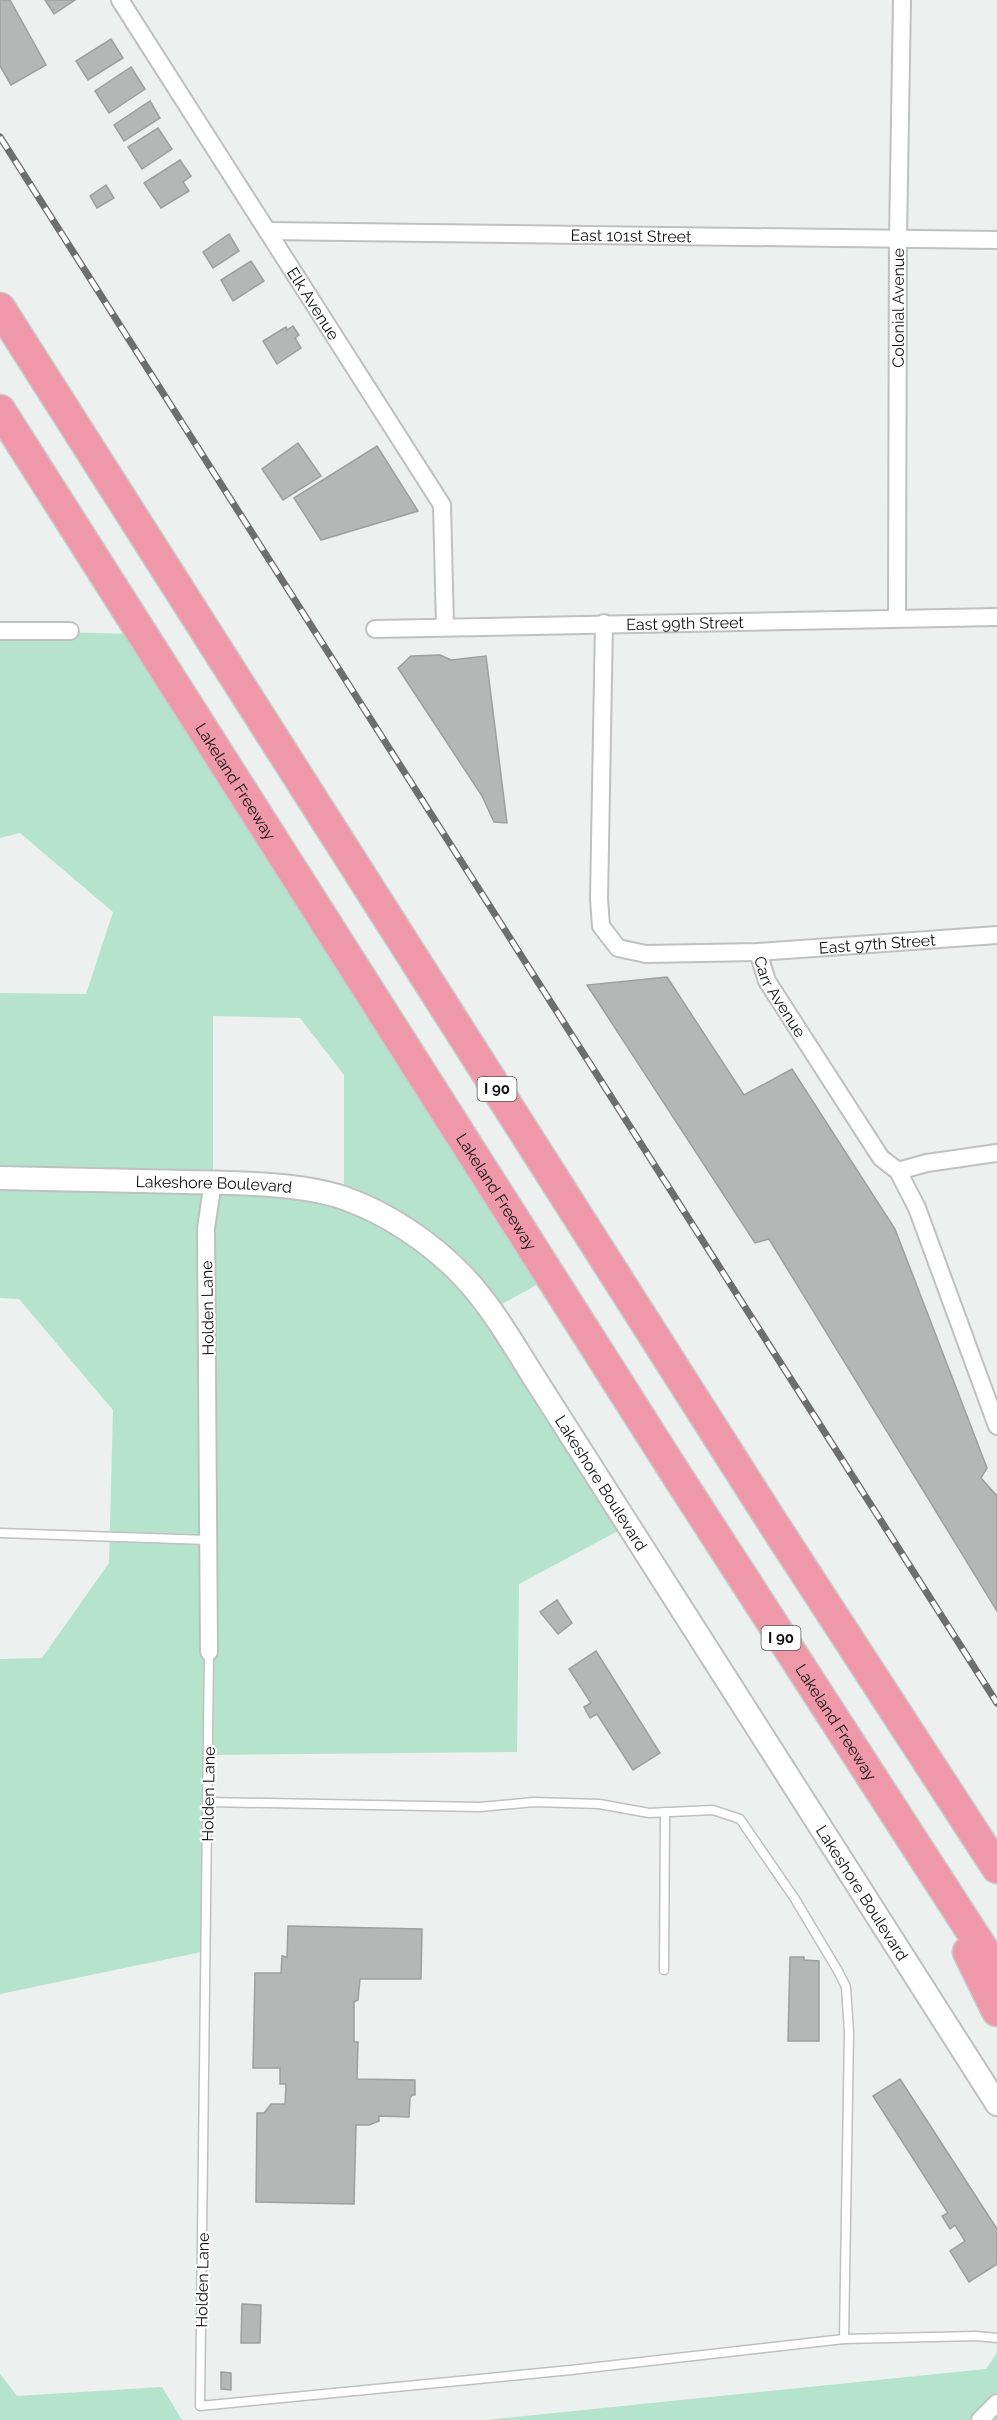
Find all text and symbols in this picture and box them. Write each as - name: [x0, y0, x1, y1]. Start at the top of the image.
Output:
- street label: East 101st Street: [570, 226, 692, 246]
- street label: Colonial Avenue: [889, 248, 908, 368]
- street label: Elk Avenue: [283, 264, 343, 344]
- street label: East 99th Street: [626, 613, 745, 634]
- street label: Lakeland Freeway: [191, 720, 280, 844]
- street label: East 97th Street: [818, 930, 937, 958]
- street label: Carr Avenue: [750, 954, 810, 1041]
- road number: I 90: [478, 1077, 516, 1101]
- street label: Lakeland Freeway: [452, 1130, 540, 1254]
- street label: Lakeshore Boulevard: [135, 1172, 293, 1197]
- street label: Holden Lane: [197, 1260, 218, 1356]
- street label: Lakeshore Boulevard: [551, 1412, 651, 1554]
- road number: I 90: [762, 1626, 800, 1650]
- street label: Lakeland Freeway: [791, 1661, 881, 1784]
- street label: Holden Lane: [198, 1746, 219, 1842]
- street label: Lakeshore Boulevard: [812, 1822, 912, 1964]
- street label: Holden Lane: [192, 2232, 213, 2328]

